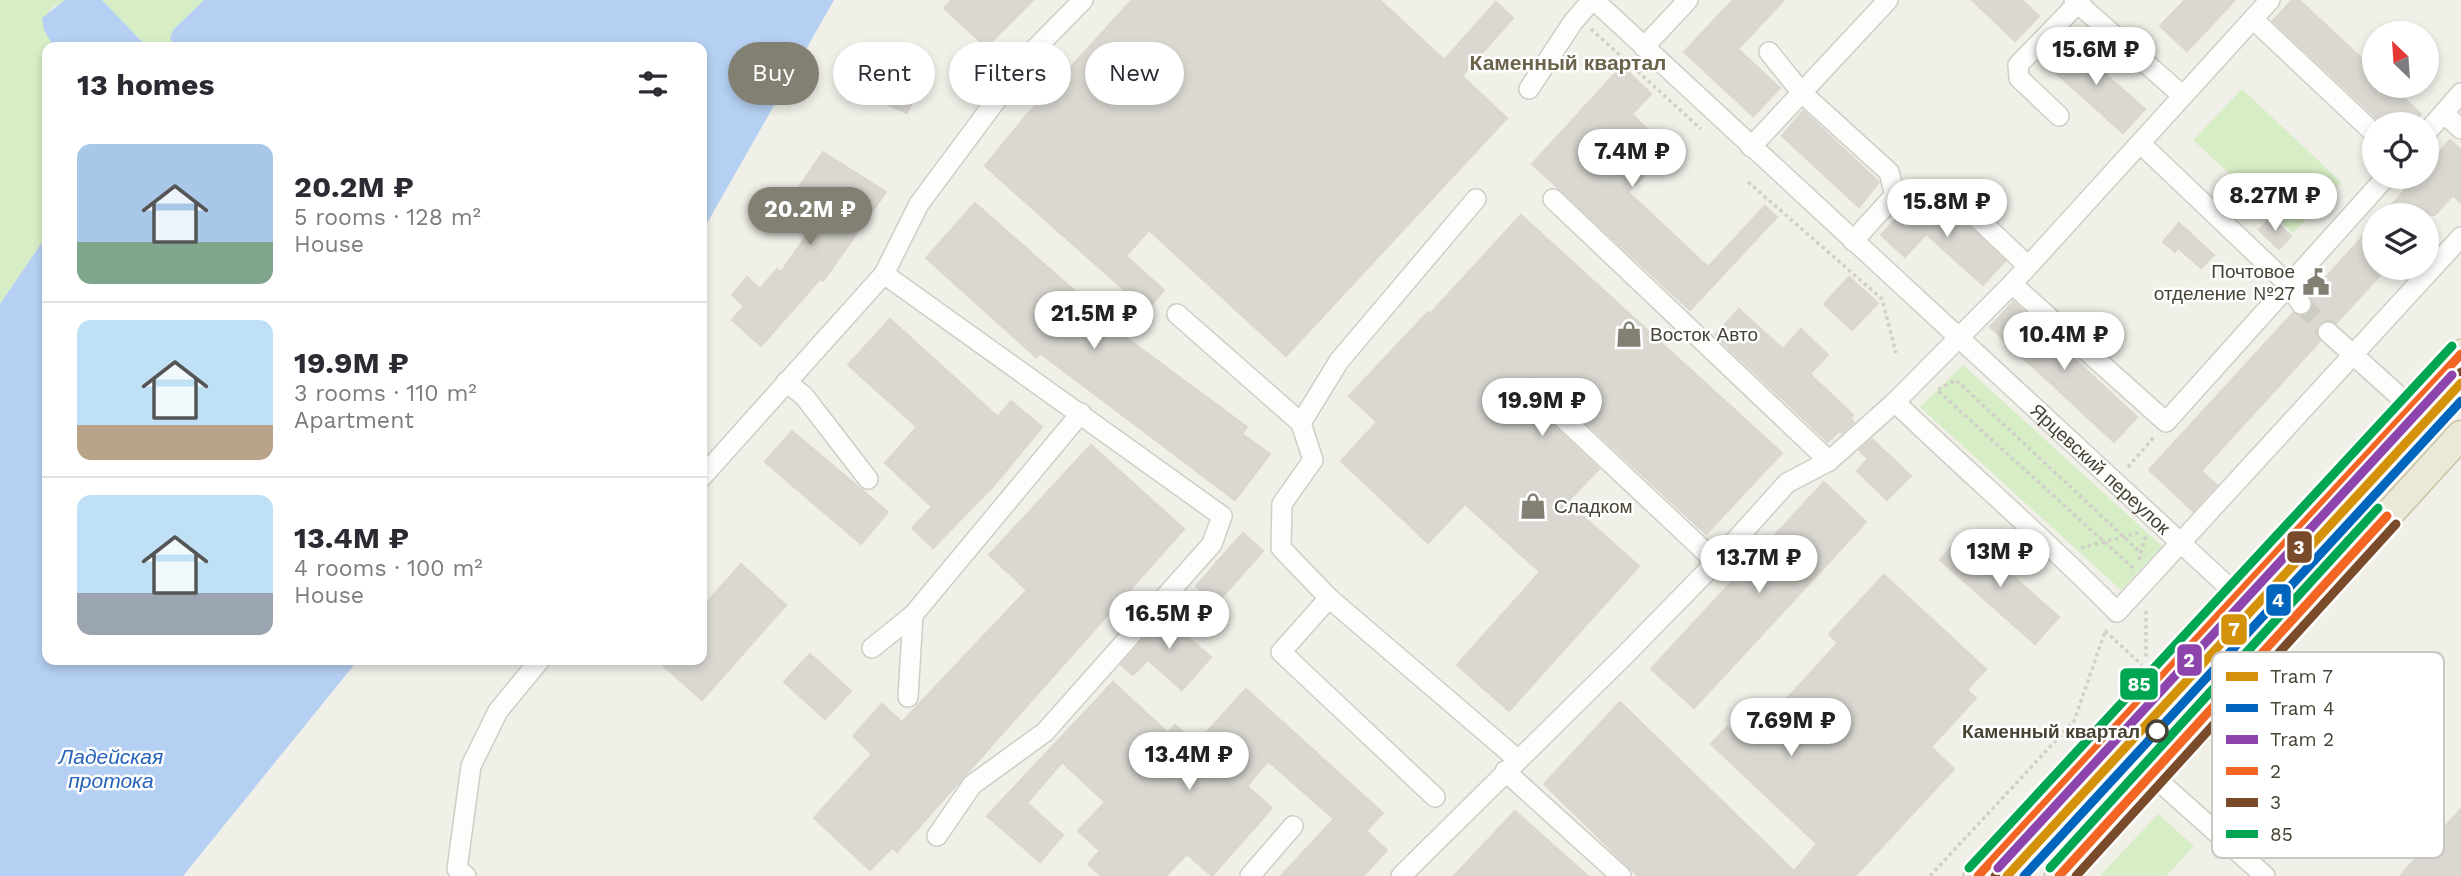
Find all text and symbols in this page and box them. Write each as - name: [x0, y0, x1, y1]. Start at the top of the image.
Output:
- north arrow: [2362, 21, 2440, 98]
- map controls: [2362, 21, 2439, 280]
- pin: 15.6M ₽: [2031, 28, 2161, 87]
- text: 15.6M ₽: [2052, 36, 2140, 63]
- chip: Buy: [728, 42, 819, 105]
- chip: Rent: [833, 42, 935, 105]
- chip: Filters: [949, 42, 1071, 105]
- chip: New: [1085, 42, 1184, 105]
- district label: Каменный квартал: [1470, 50, 1666, 75]
- icon: filters: [634, 65, 672, 103]
- text: 13 homes: [77, 67, 214, 102]
- button: locate: [2362, 112, 2439, 189]
- pin: 7.4M ₽: [1575, 130, 1689, 189]
- text: 7.4M ₽: [1594, 138, 1670, 165]
- text: 20.2M ₽: [294, 169, 414, 204]
- icon: home: [133, 172, 217, 256]
- pin: 8.27M ₽: [2210, 174, 2340, 233]
- pin: 15.8M ₽: [1882, 180, 2012, 239]
- text: 8.27M ₽: [2229, 182, 2321, 209]
- pin: 20.2M ₽: [745, 188, 875, 247]
- text: 15.8M ₽: [1903, 188, 1991, 215]
- text: 20.2M ₽: [764, 196, 856, 223]
- button: layers: [2362, 203, 2439, 280]
- text: 5 rooms · 128 m²: [294, 204, 481, 231]
- text: House: [294, 231, 364, 258]
- place label: Почтовое отделение №27: [2154, 260, 2295, 305]
- public building icon: Почтовое отделение №27: [2301, 267, 2331, 297]
- pin: 21.5M ₽: [1029, 292, 1159, 351]
- text: 21.5M ₽: [1050, 300, 1138, 327]
- pin: 10.4M ₽: [1999, 312, 2129, 372]
- shop icon: Восток Авто: [1614, 319, 1644, 349]
- text: 10.4M ₽: [2019, 321, 2109, 348]
- place label: Восток Авто: [1650, 323, 1758, 346]
- text: 19.9M ₽: [294, 345, 409, 380]
- icon: home: [133, 348, 217, 432]
- pin: 19.9M ₽: [1477, 378, 1607, 438]
- text: 3 rooms · 110 m²: [294, 380, 477, 407]
- text: 19.9M ₽: [1498, 387, 1586, 414]
- street label: Ярцевский переулок: [2026, 398, 2176, 539]
- text: Apartment: [294, 407, 414, 434]
- shop icon: Сладком: [1518, 491, 1548, 521]
- place label: Сладком: [1554, 495, 1633, 518]
- text: 13.4M ₽: [294, 520, 409, 555]
- icon: home: [133, 523, 217, 607]
- pin: 13M ₽: [1951, 530, 2049, 589]
- line badge: 3: [2286, 530, 2313, 564]
- pin: 13.7M ₽: [1694, 536, 1824, 595]
- text: 3: [2293, 536, 2305, 559]
- text: 13M ₽: [1967, 538, 2033, 565]
- text: 13.7M ₽: [1717, 544, 1801, 571]
- text: 4 rooms · 100 m²: [294, 555, 483, 582]
- text: House: [294, 582, 364, 609]
- line badge: 4: [2265, 583, 2292, 617]
- text: 4: [2272, 589, 2284, 612]
- pin: 16.5M ₽: [1104, 592, 1234, 651]
- text: 16.5M ₽: [1125, 600, 1213, 627]
- line badge: 7: [2220, 613, 2248, 646]
- text: 7: [2228, 618, 2240, 641]
- line badge: 2: [2176, 643, 2203, 677]
- text: 2: [2183, 649, 2195, 672]
- legend: [2212, 652, 2444, 858]
- text: Tram 7: [2270, 665, 2333, 688]
- line badge: 85: [2119, 667, 2159, 701]
- text: 85: [2128, 673, 2151, 696]
- text: Tram 4: [2270, 697, 2335, 720]
- pin: 7.69M ₽: [1726, 698, 1856, 758]
- text: 7.69M ₽: [1746, 707, 1836, 734]
- place label: Каменный квартал: [1962, 720, 2140, 743]
- marker: Каменный квартал: [2146, 720, 2168, 742]
- text: Tram 2: [2270, 728, 2334, 751]
- pin: 13.4M ₽: [1124, 732, 1254, 792]
- text: 13.4M ₽: [1145, 741, 1233, 768]
- water label: Ладейская протока: [57, 744, 163, 793]
- text: 2: [2270, 760, 2281, 783]
- text: 3: [2270, 791, 2281, 814]
- text: 85: [2270, 823, 2293, 846]

